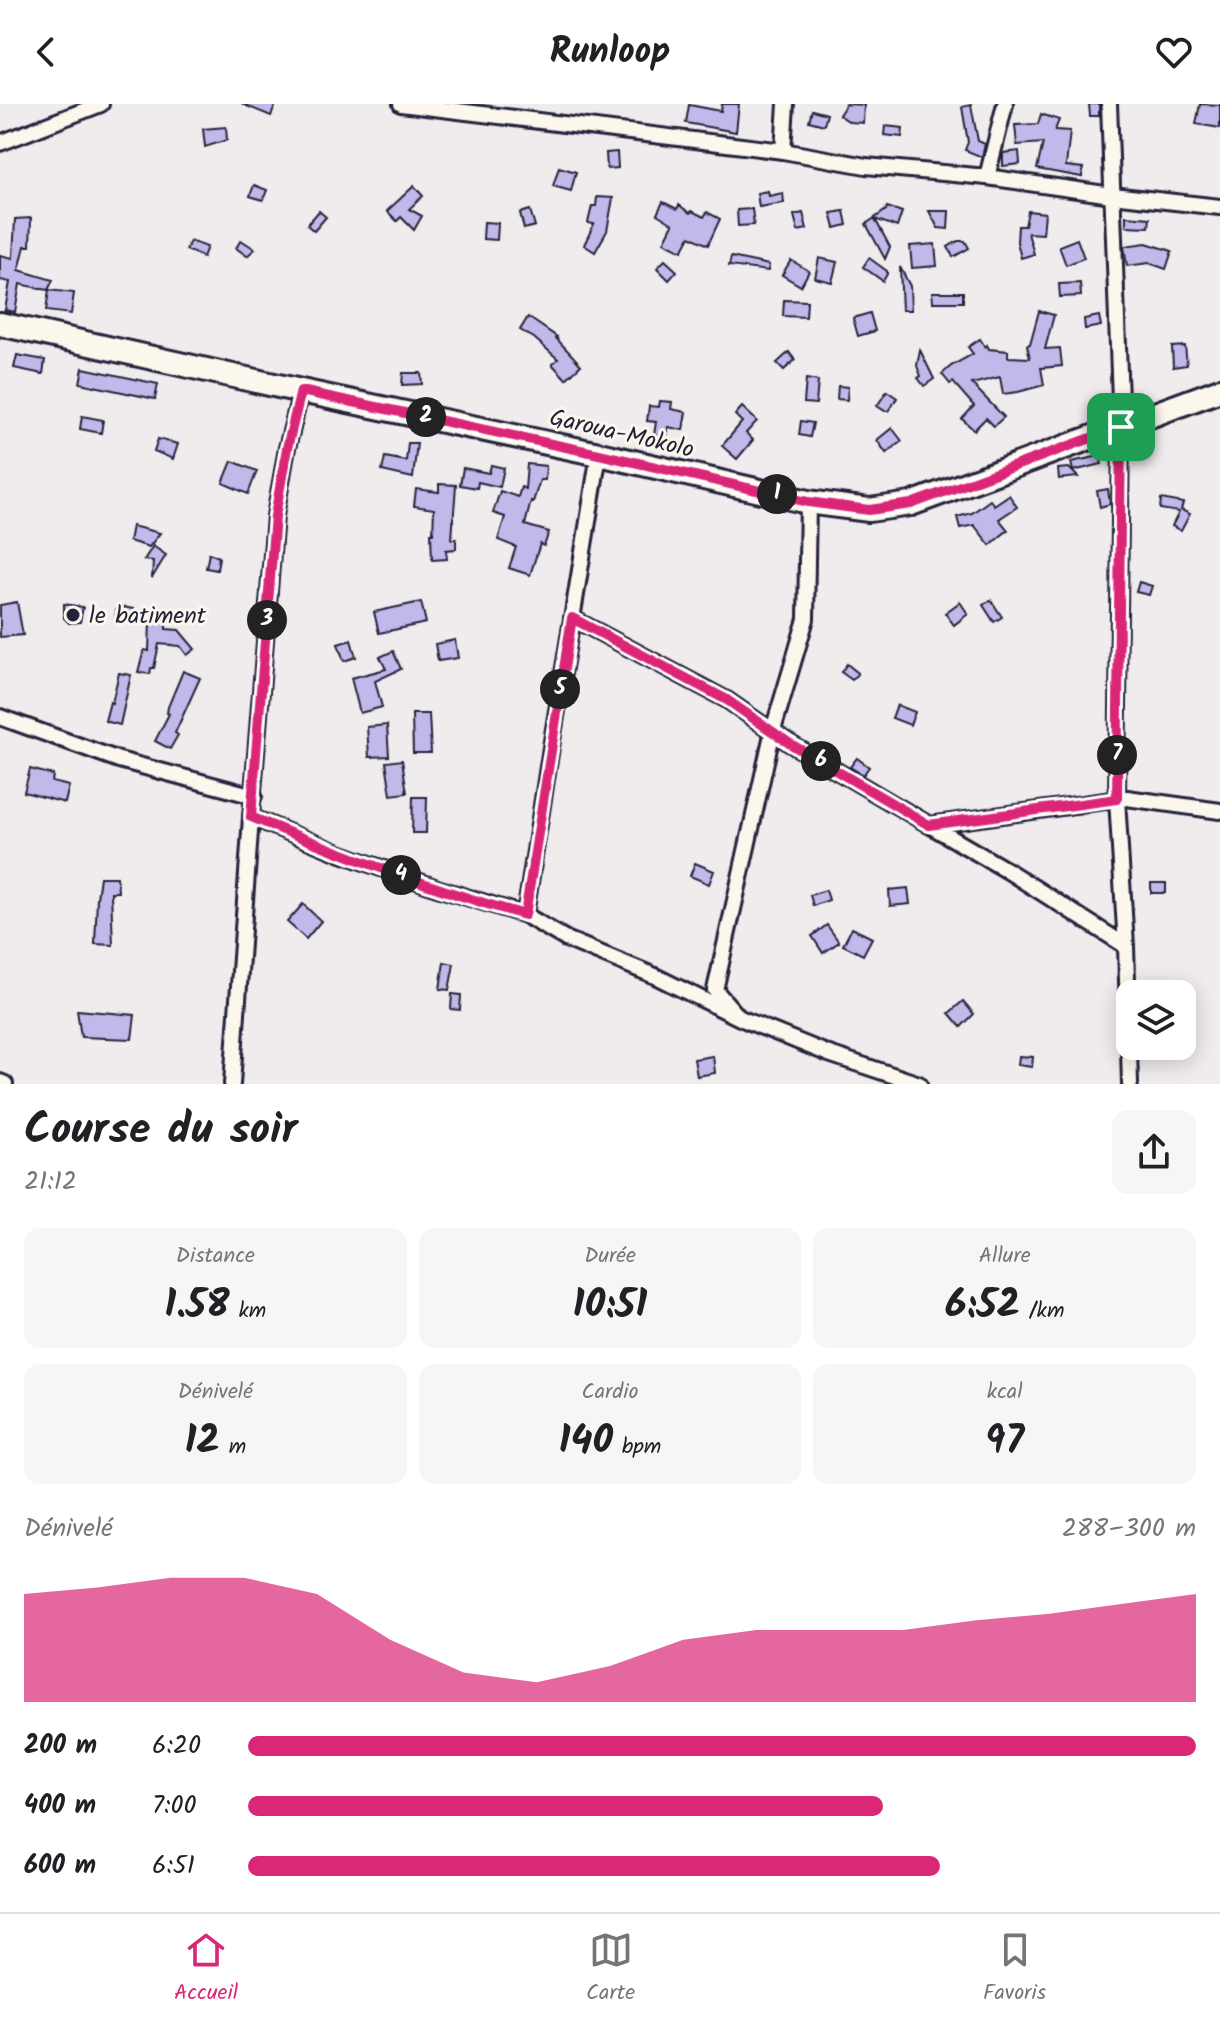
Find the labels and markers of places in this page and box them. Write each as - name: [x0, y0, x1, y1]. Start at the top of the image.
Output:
- pin: [1087, 393, 1155, 461]
- pin: 2: [406, 397, 446, 437]
- pin: 1: [757, 474, 797, 514]
- place label: le batiment: [89, 597, 207, 636]
- pin: 3: [247, 600, 287, 640]
- marker: le batiment: [64, 606, 82, 624]
- pin: 5: [540, 669, 580, 709]
- pin: 7: [1097, 735, 1137, 775]
- pin: 6: [801, 741, 841, 781]
- pin: 4: [381, 855, 421, 895]

